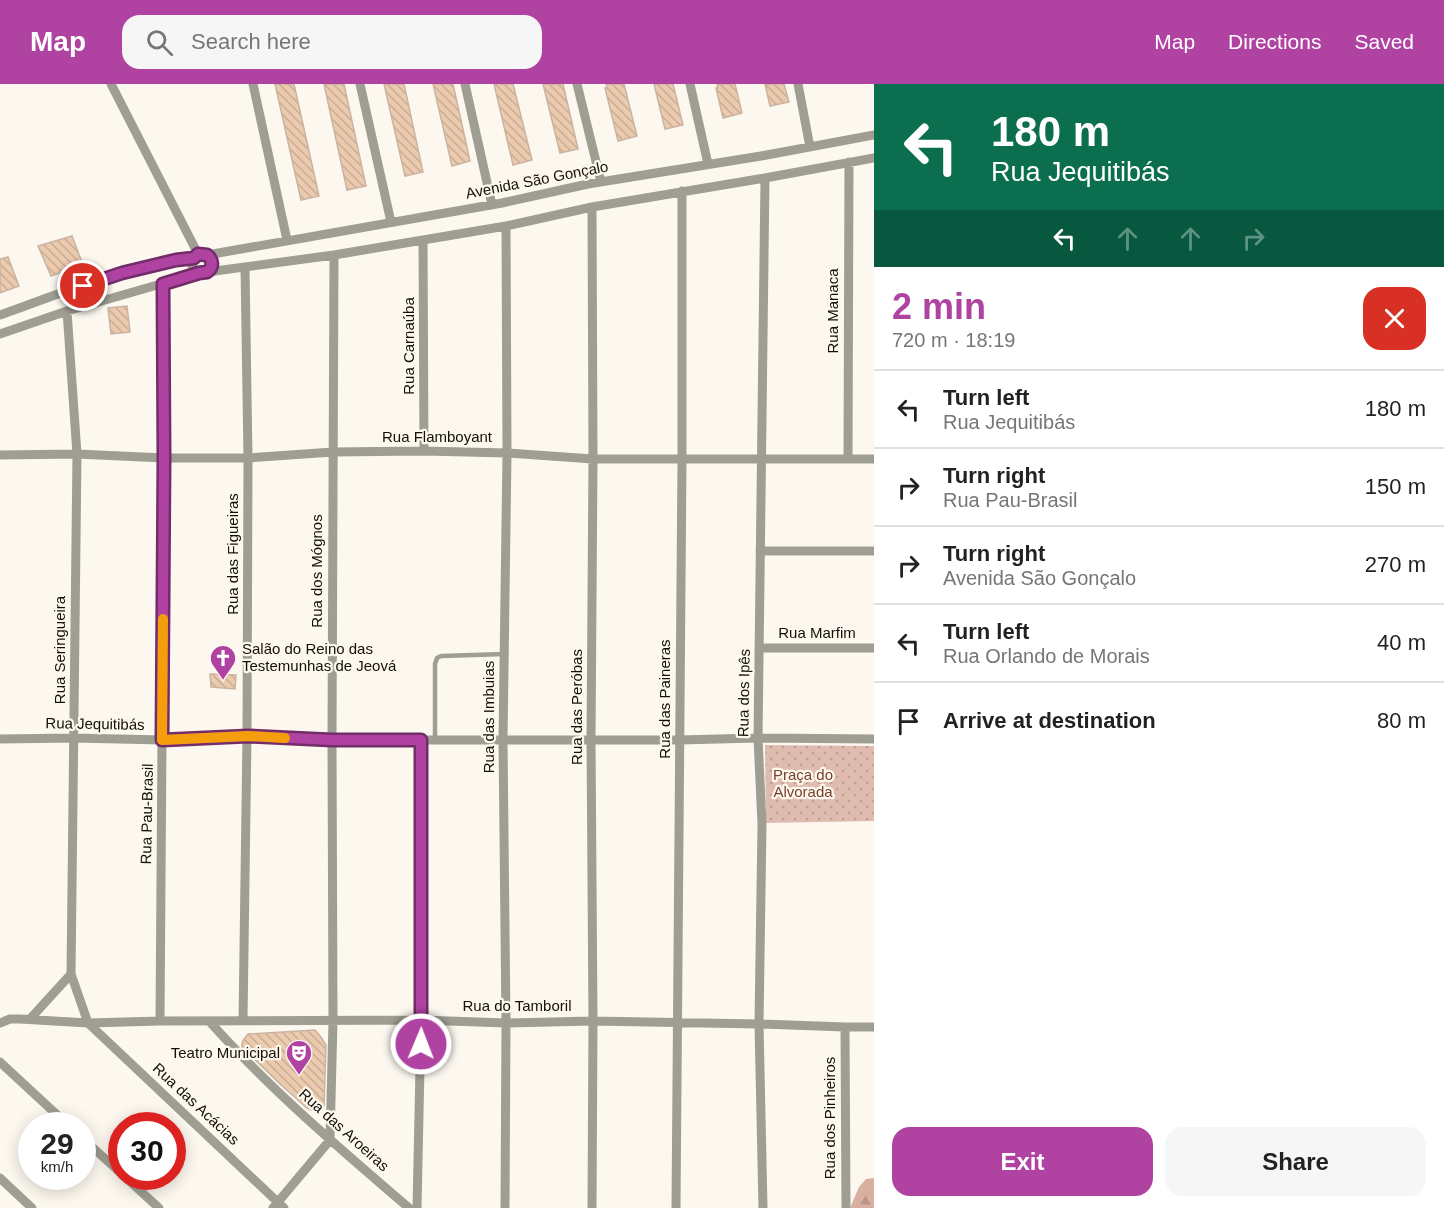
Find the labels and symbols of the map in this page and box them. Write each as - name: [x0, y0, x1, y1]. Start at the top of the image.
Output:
- street label: Avenida São Gonçalo: [464, 157, 610, 202]
- pin: [57, 260, 108, 311]
- street label: Rua Manaca: [824, 268, 841, 354]
- street label: Rua Carnaúba: [400, 297, 417, 395]
- street label: Rua Flamboyant: [382, 428, 493, 445]
- street label: Rua das Figueiras: [224, 493, 241, 615]
- street label: Rua dos Mógnos: [308, 514, 325, 628]
- street label: Rua Seringueira: [51, 595, 68, 704]
- street label: Rua Marfim: [778, 624, 856, 641]
- street label: Rua das Paineras: [656, 639, 673, 759]
- place label: Salão do Reino das Testemunhas de Jeová: [242, 640, 397, 674]
- church icon: Salão do Reino das Testemunhas de Jeová: [208, 643, 238, 681]
- street label: Rua das Peróbas: [568, 649, 585, 765]
- street label: Rua dos Ipês: [734, 649, 753, 737]
- street label: Rua das Imbuias: [480, 661, 497, 773]
- street label: Rua Jequitibás: [45, 714, 145, 733]
- street label: Rua Pau-Brasil: [137, 763, 156, 865]
- park label: Praça do Alvorada: [773, 766, 833, 800]
- street label: Rua do Tamboril: [463, 997, 571, 1014]
- position arrow: [389, 1012, 453, 1076]
- theatre icon: Teatro Municipal: [284, 1038, 314, 1076]
- place label: Teatro Municipal: [171, 1044, 280, 1061]
- street label: Rua dos Pinheiros: [821, 1057, 838, 1179]
- street label: Rua das Acácias: [150, 1059, 243, 1148]
- street label: Rua das Aroeiras: [296, 1085, 393, 1174]
- speed limit sign: 30: [108, 1112, 186, 1190]

